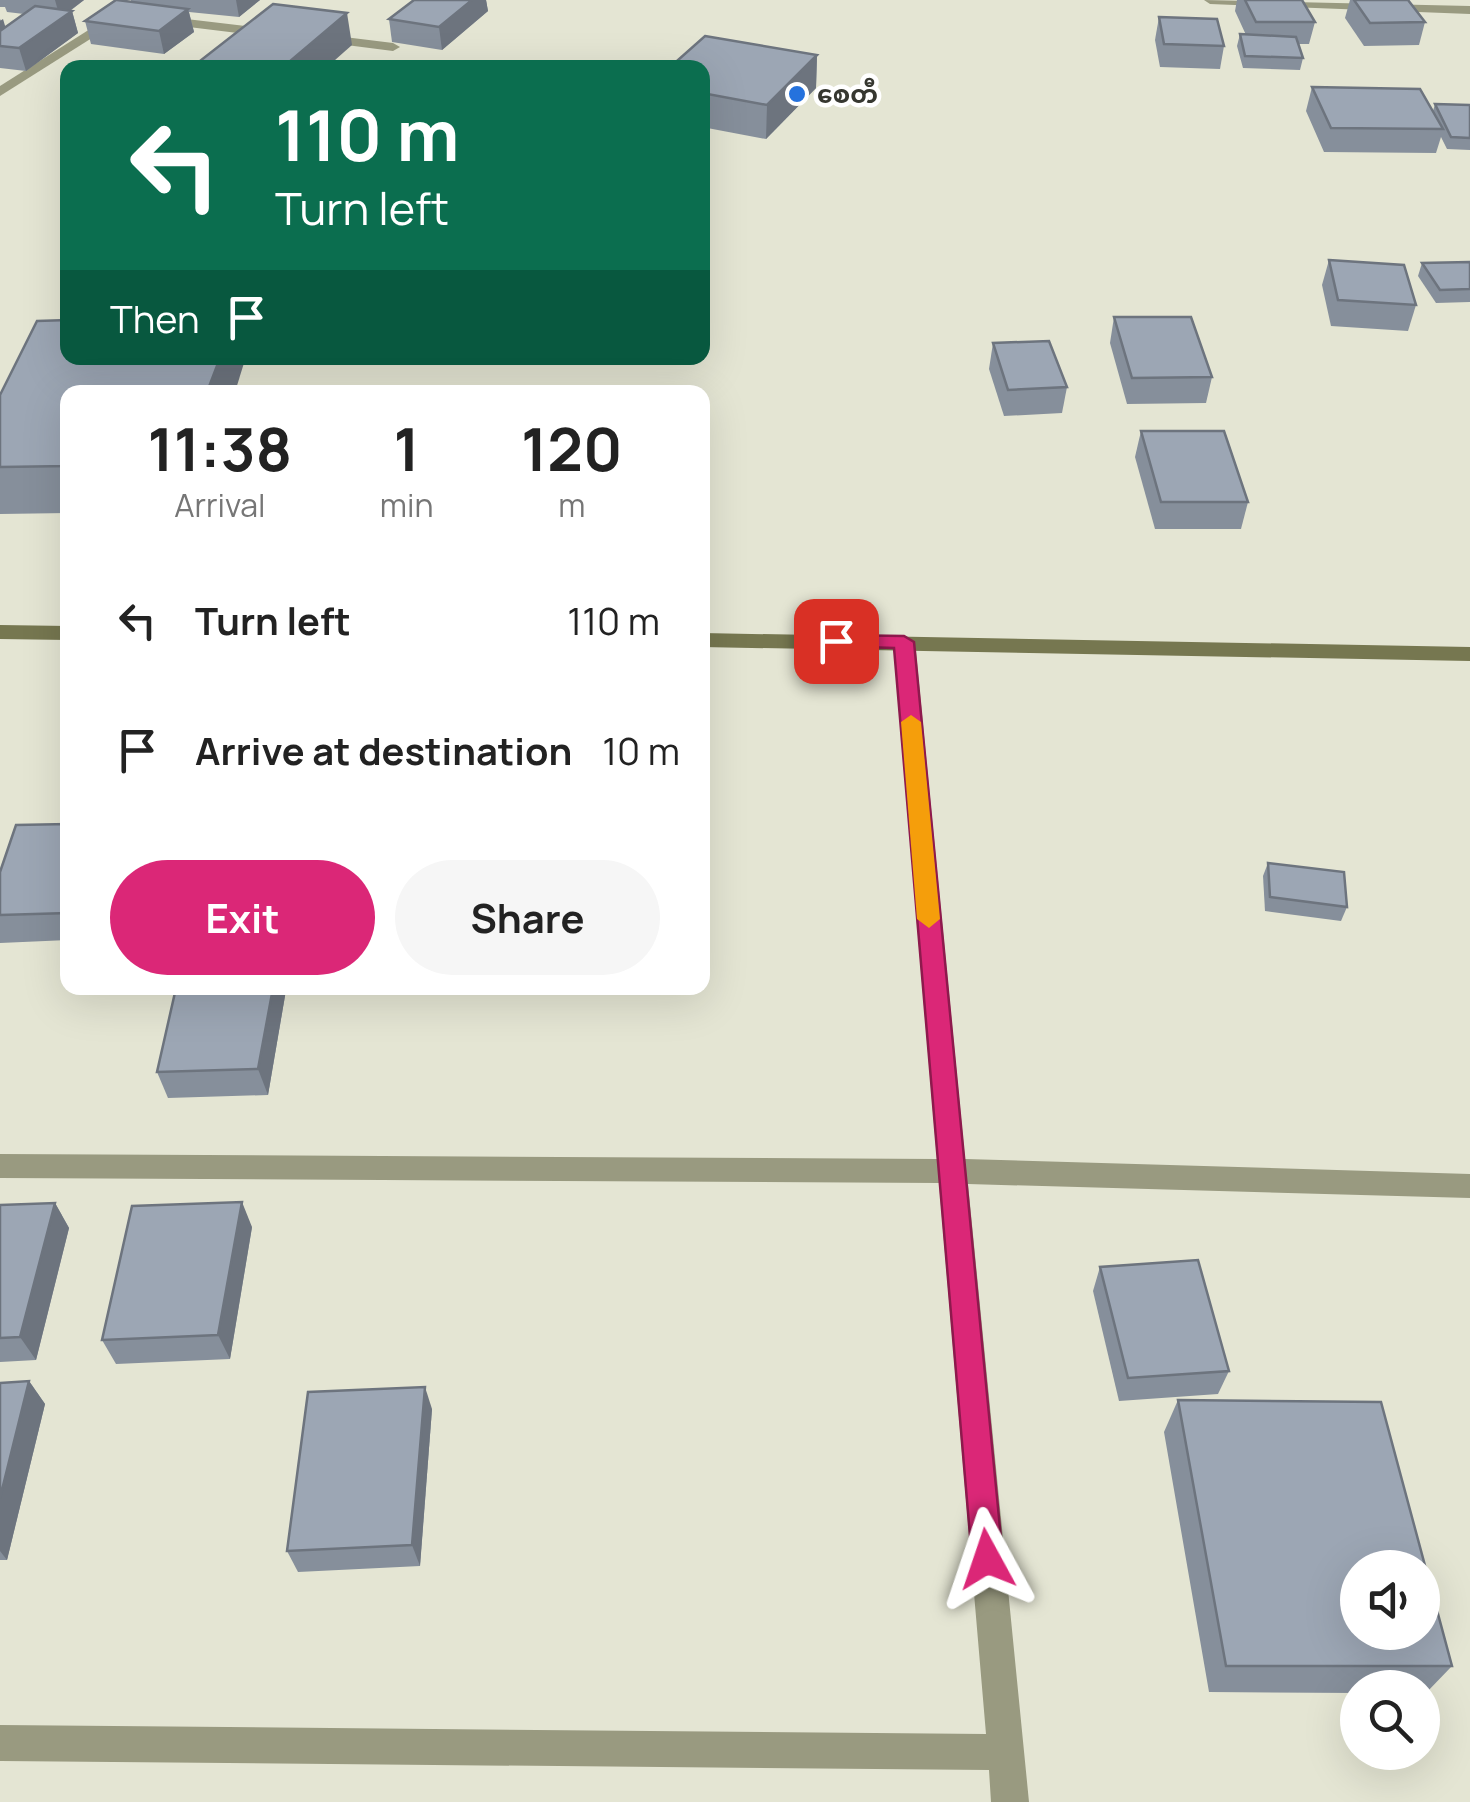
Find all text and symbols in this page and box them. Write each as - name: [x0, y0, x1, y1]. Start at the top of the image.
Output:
- place label: စေတီ: [817, 76, 878, 111]
- marker: စေတီ: [786, 83, 808, 105]
- text: 110 m: [275, 86, 459, 182]
- icon: left: [110, 100, 240, 230]
- text: Turn left: [275, 177, 449, 239]
- icon: arrive: [219, 290, 274, 345]
- text: Then: [110, 292, 199, 344]
- text: 11:38: [148, 407, 292, 489]
- text: 1: [393, 407, 420, 489]
- text: 120: [521, 407, 622, 489]
- text: Arrival: [174, 483, 266, 527]
- text: min: [380, 483, 433, 527]
- text: m: [558, 483, 585, 527]
- icon: left: [110, 593, 165, 648]
- text: Turn left: [195, 594, 351, 646]
- text: 110 m: [567, 594, 660, 646]
- pin: [794, 599, 879, 684]
- icon: arrive: [809, 614, 864, 669]
- icon: arrive: [110, 723, 165, 778]
- text: Arrive at destination: [195, 724, 572, 776]
- text: 10 m: [602, 724, 680, 776]
- button: Exit: [110, 860, 375, 975]
- button: Share: [395, 860, 660, 975]
- position arrow: [935, 1507, 1039, 1611]
- map controls: [1340, 1550, 1440, 1770]
- button: sound: [1340, 1550, 1440, 1650]
- button: search: [1340, 1670, 1440, 1770]

